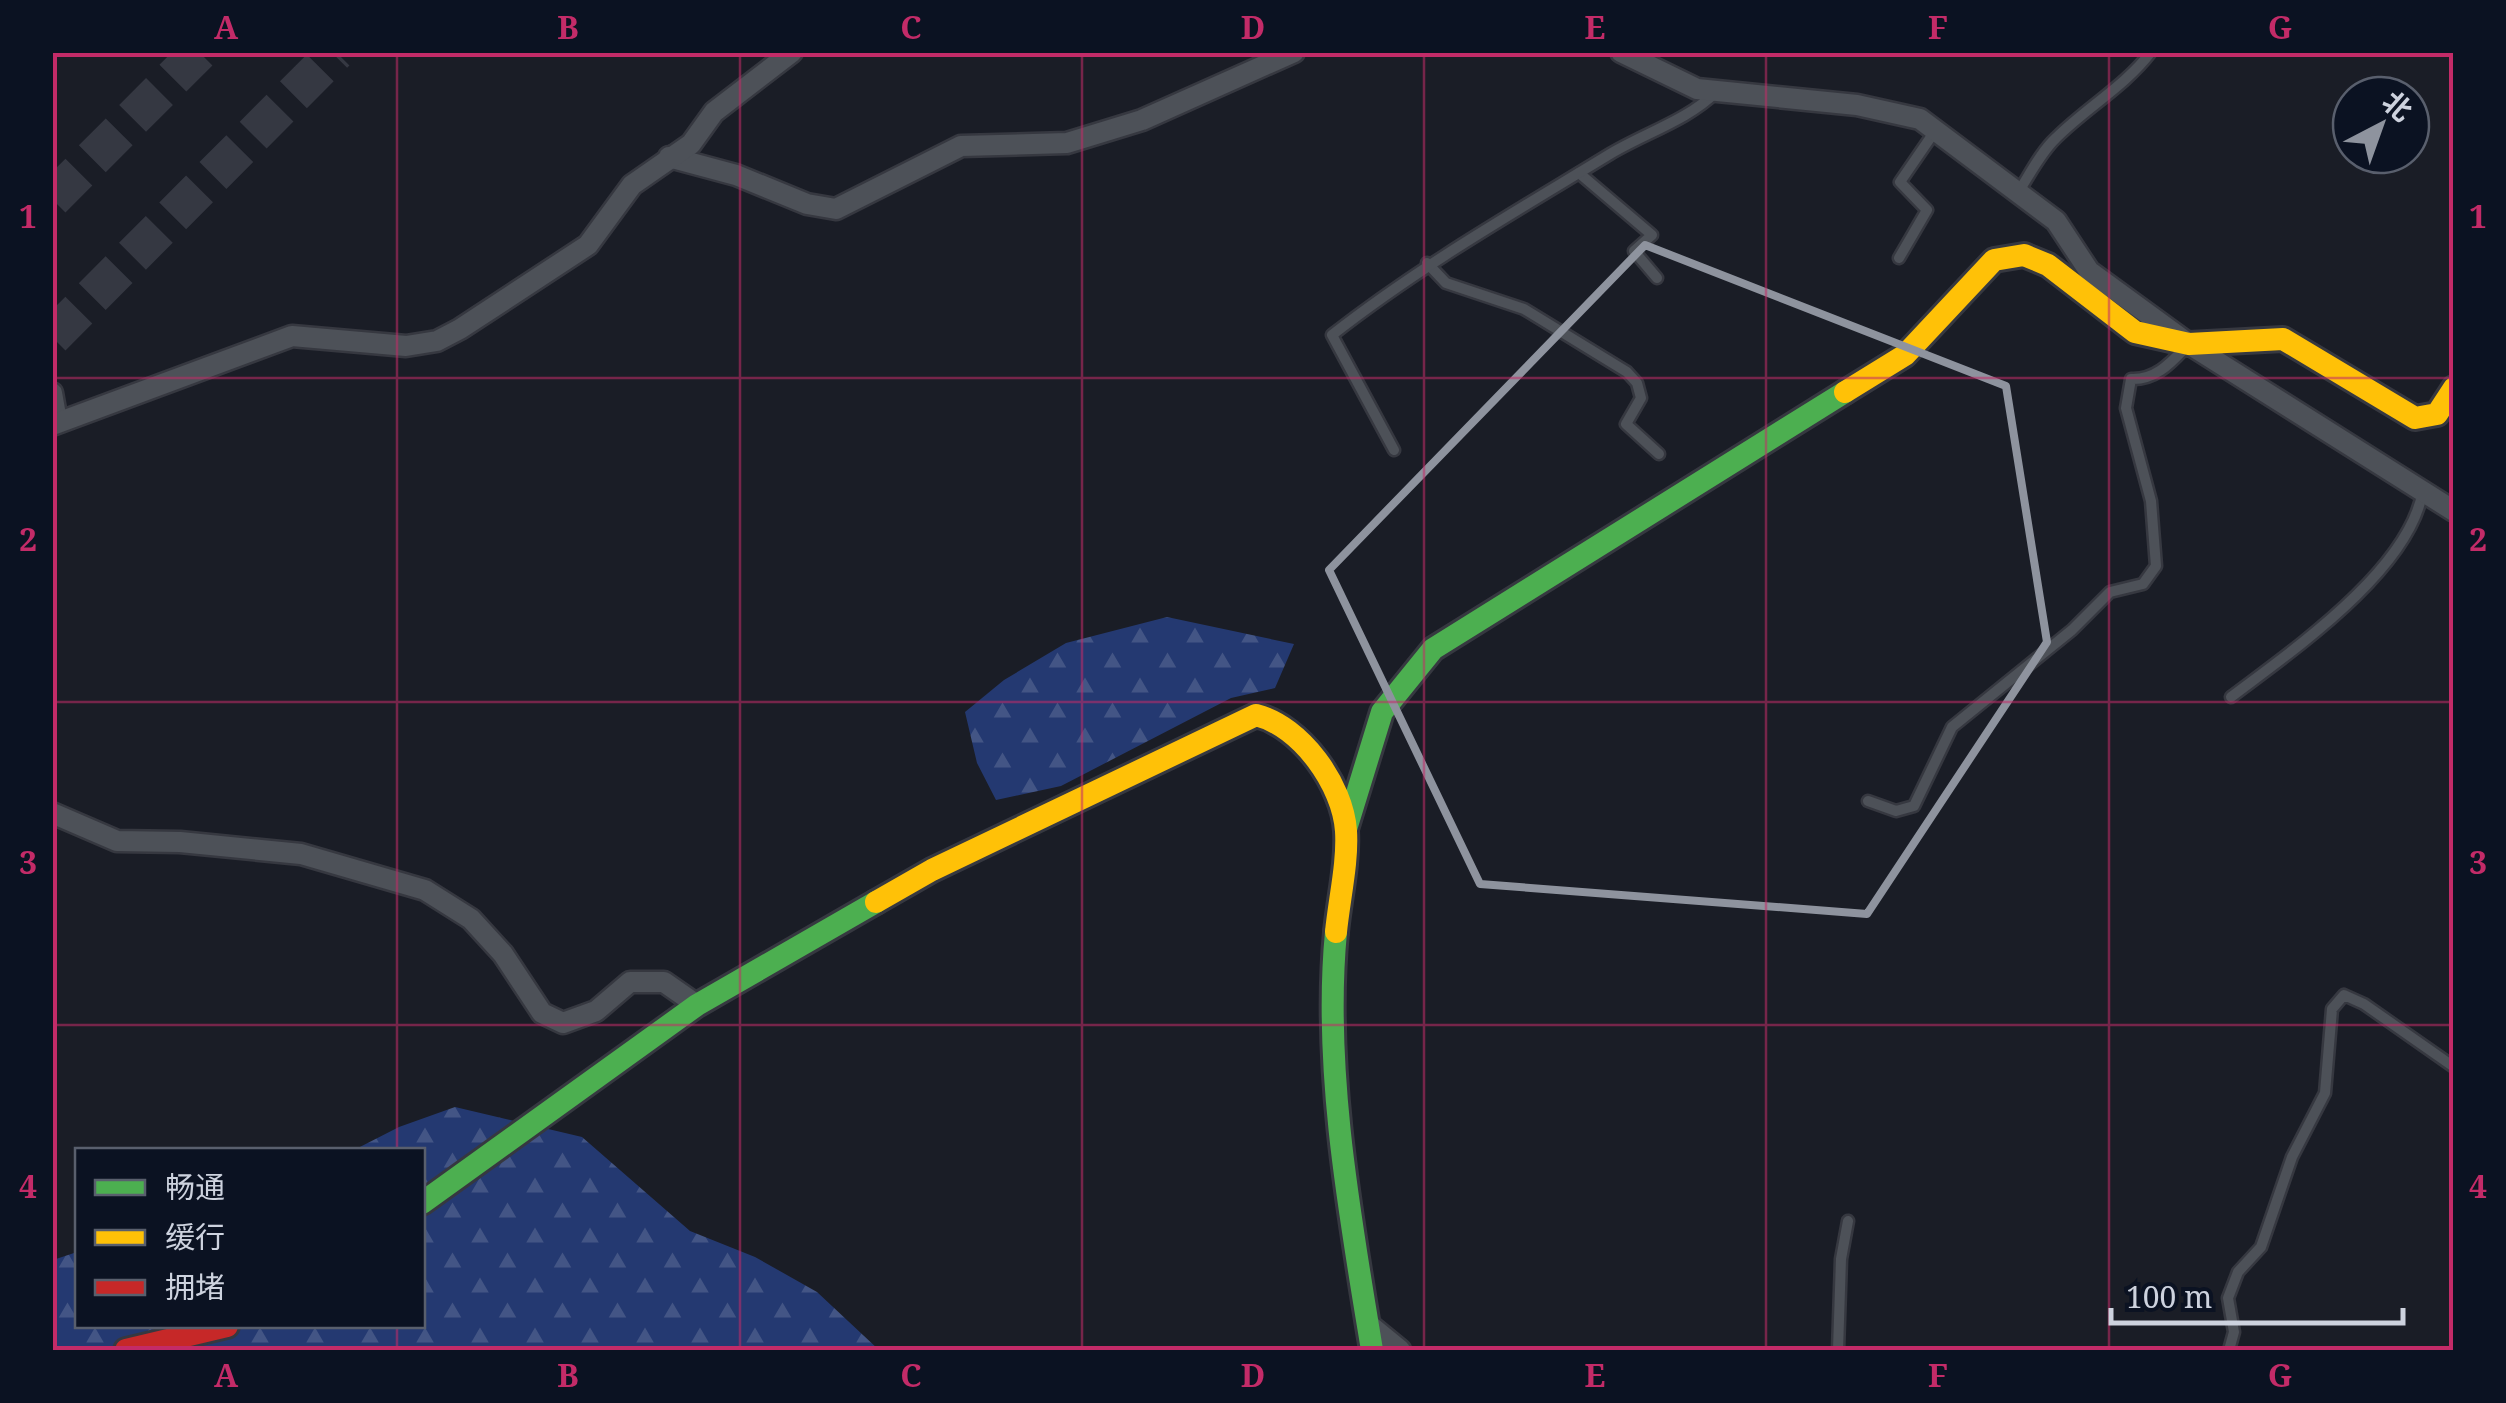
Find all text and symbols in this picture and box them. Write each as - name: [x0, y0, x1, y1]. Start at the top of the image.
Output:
- text: A: [214, 5, 239, 48]
- text: B: [557, 5, 579, 48]
- text: C: [900, 5, 922, 48]
- text: D: [1241, 5, 1265, 48]
- text: E: [1585, 5, 1605, 48]
- text: F: [1928, 5, 1948, 48]
- text: G: [2268, 5, 2292, 48]
- north arrow: [2331, 75, 2431, 175]
- text: 北: [2375, 82, 2421, 129]
- text: 1: [19, 194, 37, 237]
- text: 1: [2469, 194, 2487, 237]
- text: 2: [19, 517, 37, 560]
- text: 2: [2469, 517, 2487, 560]
- text: 3: [19, 840, 37, 883]
- text: 3: [2469, 840, 2487, 883]
- legend: [75, 1148, 425, 1328]
- text: 4: [19, 1164, 37, 1207]
- text: 4: [2469, 1164, 2487, 1207]
- text: 畅通: [165, 1166, 225, 1207]
- text: 缓行: [165, 1216, 225, 1257]
- scale bar: [2111, 1263, 2404, 1325]
- text: 拥堵: [165, 1266, 225, 1307]
- text: 100 m: [2126, 1276, 2212, 1317]
- text: A: [214, 1353, 239, 1396]
- text: B: [557, 1353, 579, 1396]
- text: C: [900, 1353, 922, 1396]
- text: D: [1241, 1353, 1265, 1396]
- text: E: [1585, 1353, 1605, 1396]
- text: F: [1928, 1353, 1948, 1396]
- text: G: [2268, 1353, 2292, 1396]

